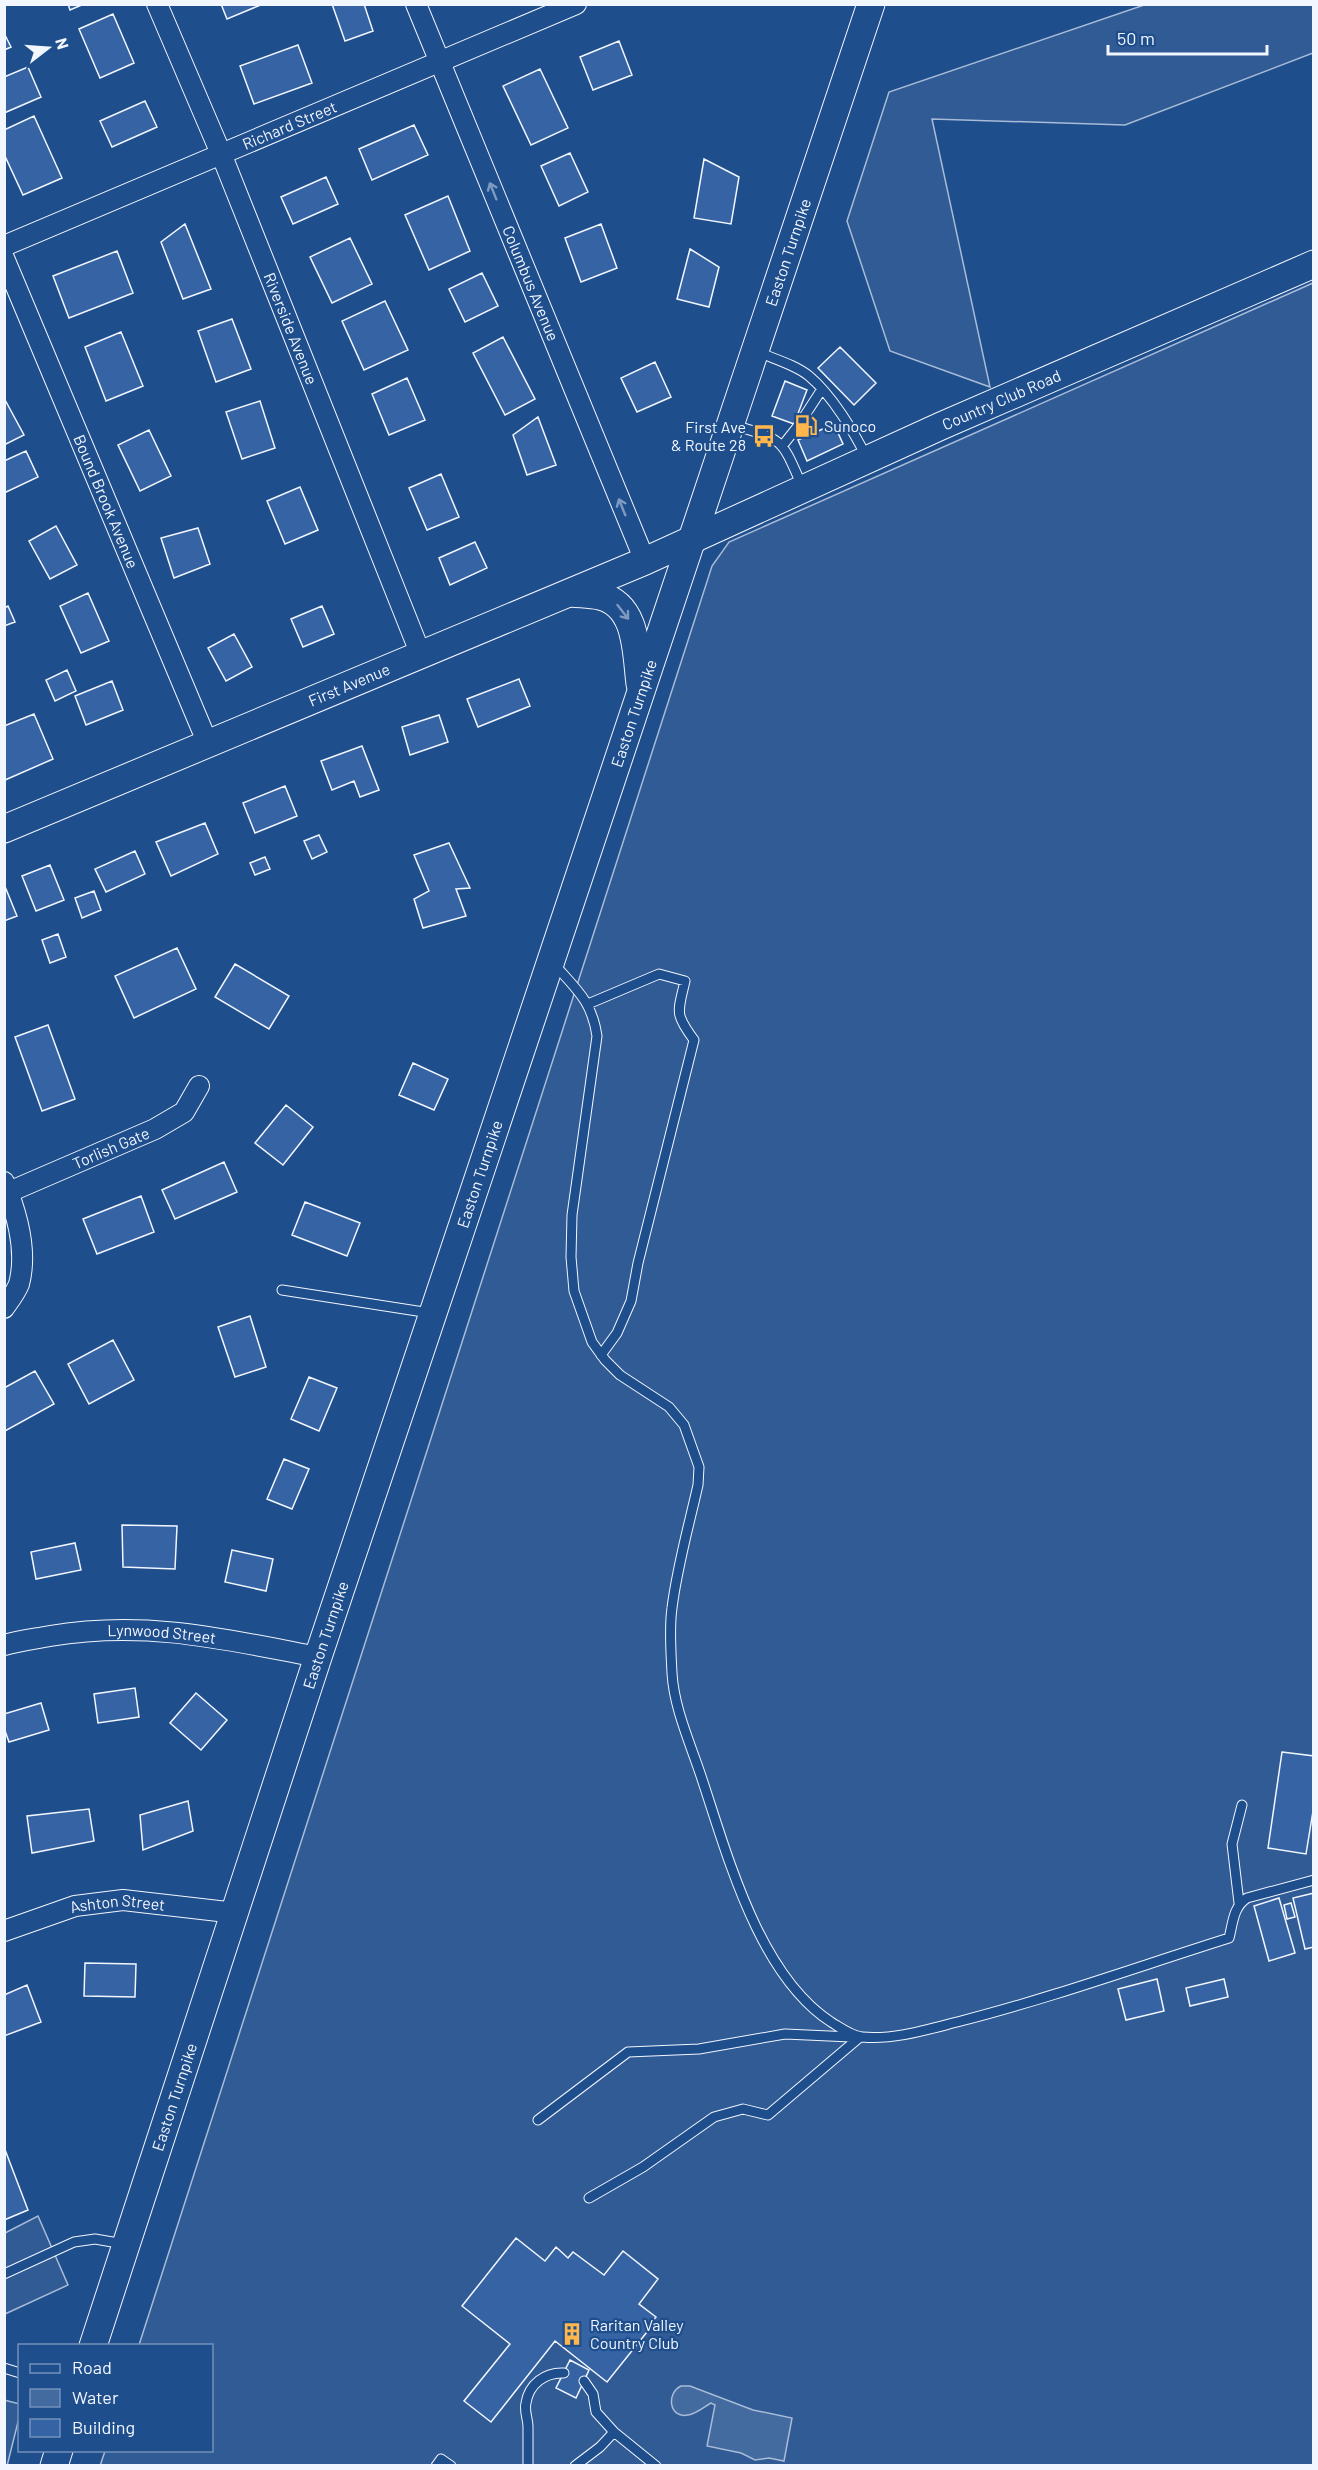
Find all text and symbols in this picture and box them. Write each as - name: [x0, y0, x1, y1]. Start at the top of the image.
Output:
- north arrow: [18, 18, 78, 78]
- scale bar: [1108, 18, 1267, 56]
- text: 50 m: [1117, 27, 1155, 49]
- text: N: [52, 36, 73, 51]
- street label: Richard Street: [239, 96, 339, 153]
- one-way arrow: [487, 182, 498, 200]
- street label: Easton Turnpike: [761, 196, 814, 308]
- street label: Columbus Avenue: [499, 223, 563, 344]
- street label: Riverside Avenue: [260, 270, 322, 387]
- street label: Country Club Road: [939, 365, 1064, 433]
- fuel station icon: Sunoco: [793, 413, 819, 439]
- place label: Sunoco: [824, 416, 876, 435]
- place label: First Ave & Route 28: [671, 417, 746, 454]
- bus stop icon: First Ave & Route 28: [751, 423, 777, 449]
- street label: Bound Brook Avenue: [70, 432, 143, 571]
- one-way arrow: [616, 499, 627, 517]
- one-way arrow: [616, 604, 629, 620]
- street label: Easton Turnpike: [606, 657, 660, 769]
- street label: First Avenue: [305, 659, 392, 710]
- street label: Easton Turnpike: [452, 1118, 506, 1230]
- street label: Torlish Gate: [69, 1123, 152, 1172]
- street label: Easton Turnpike: [298, 1579, 352, 1691]
- street label: Lynwood Street: [107, 1620, 217, 1647]
- street label: Ashton Street: [67, 1890, 166, 1916]
- street label: Easton Turnpike: [147, 2040, 200, 2153]
- place label: Raritan Valley Country Club: [590, 2315, 684, 2352]
- building icon: Raritan Valley Country Club: [559, 2321, 585, 2347]
- legend: [18, 2344, 213, 2452]
- text: Road: [72, 2356, 112, 2378]
- text: Water: [72, 2386, 119, 2408]
- text: Building: [72, 2416, 135, 2438]

